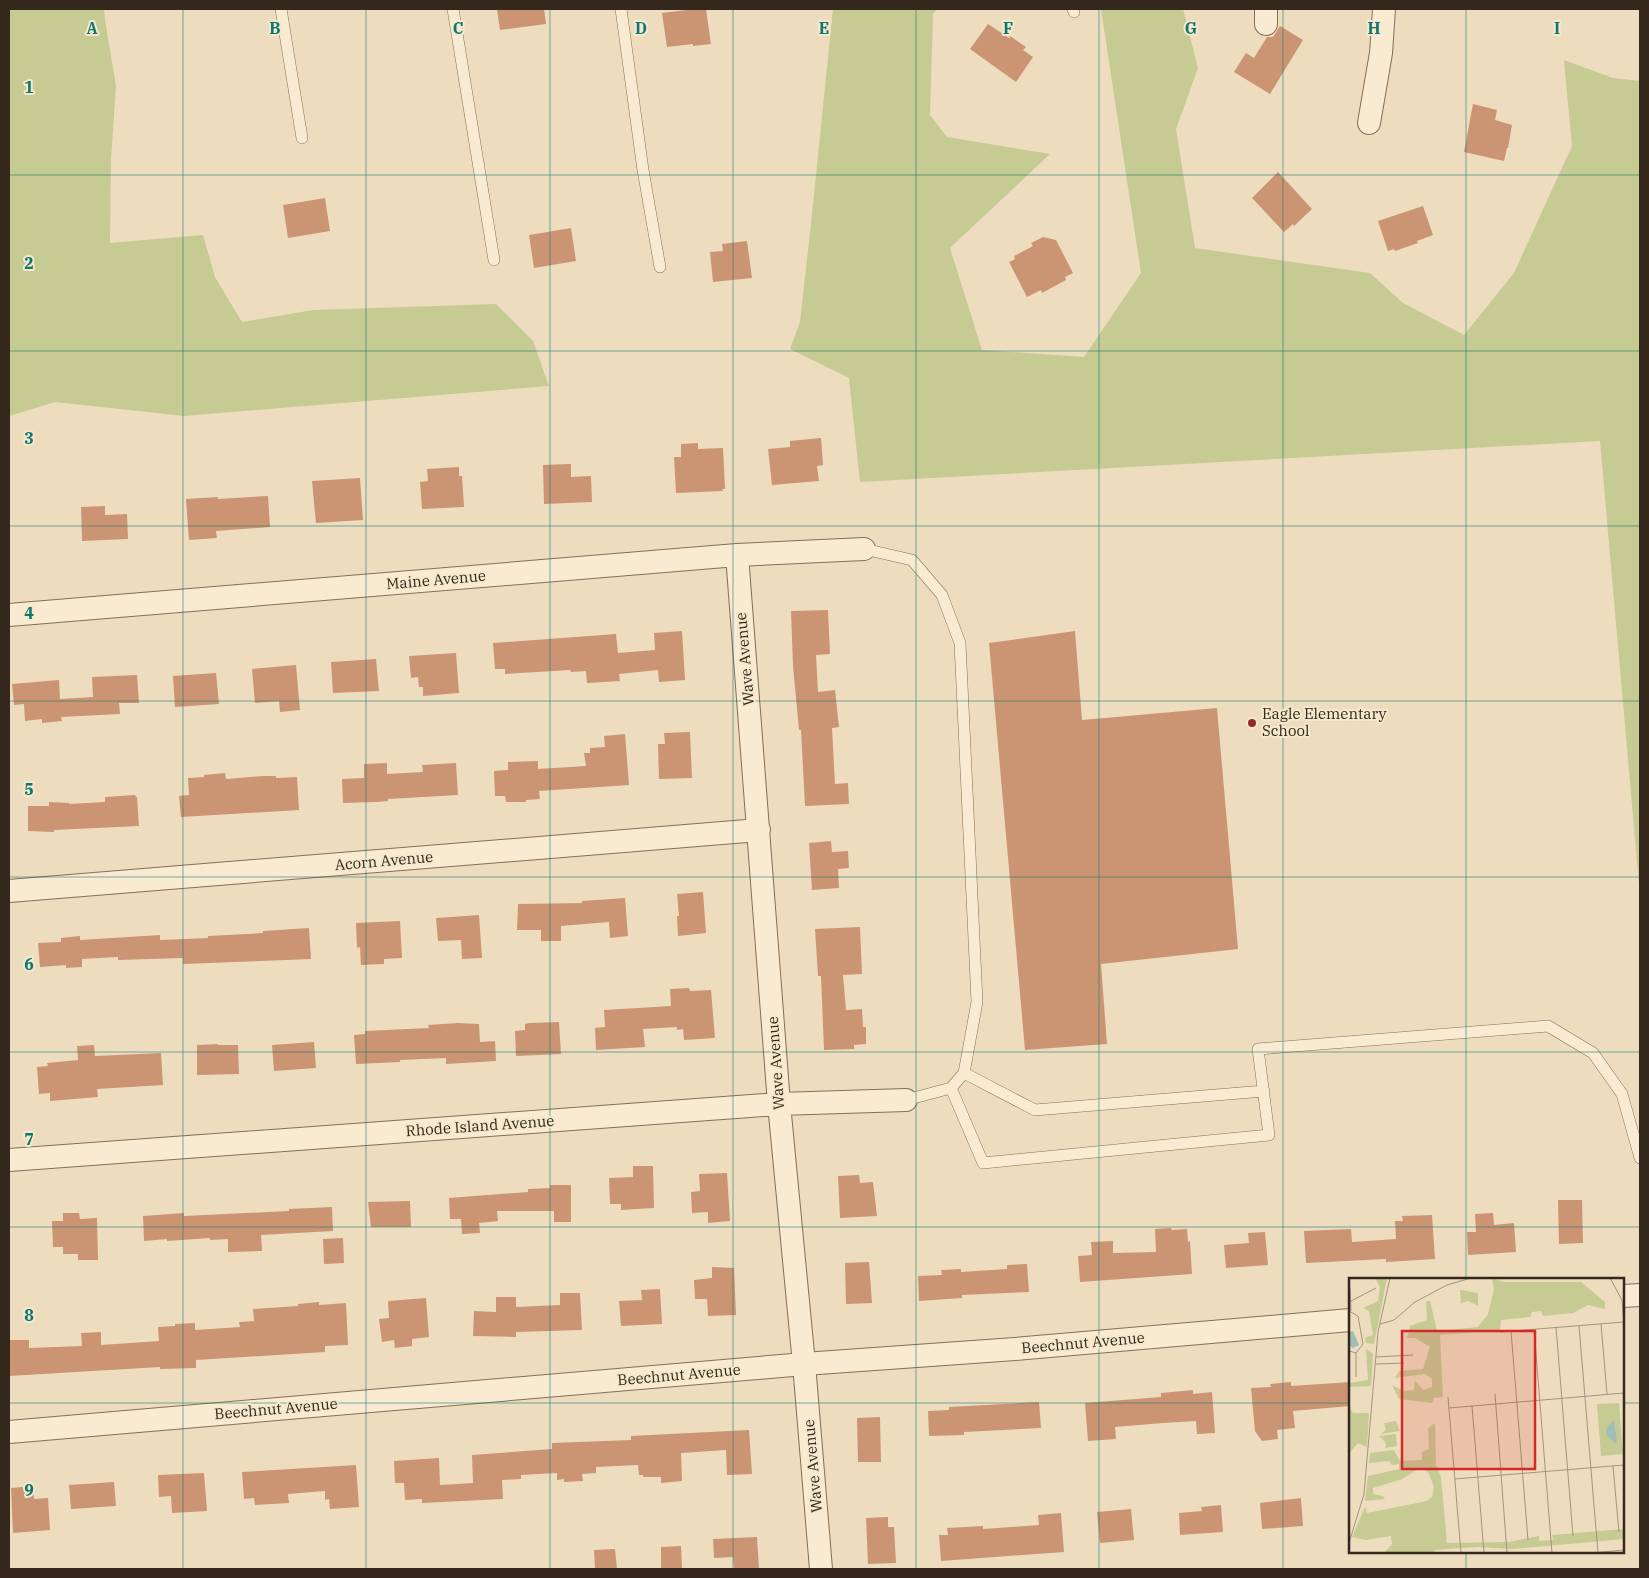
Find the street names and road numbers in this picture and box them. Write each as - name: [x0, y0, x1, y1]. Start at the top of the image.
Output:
- street label: Maine Avenue: [385, 566, 487, 593]
- street label: Wave Avenue: [731, 612, 758, 707]
- street label: Acorn Avenue: [334, 847, 434, 874]
- street label: Wave Avenue: [763, 1016, 788, 1110]
- street label: Rhode Island Avenue: [405, 1111, 555, 1140]
- street label: Beechnut Avenue: [1021, 1328, 1145, 1357]
- street label: Beechnut Avenue: [617, 1360, 741, 1389]
- street label: Beechnut Avenue: [214, 1394, 338, 1423]
- street label: Wave Avenue: [799, 1419, 826, 1514]

